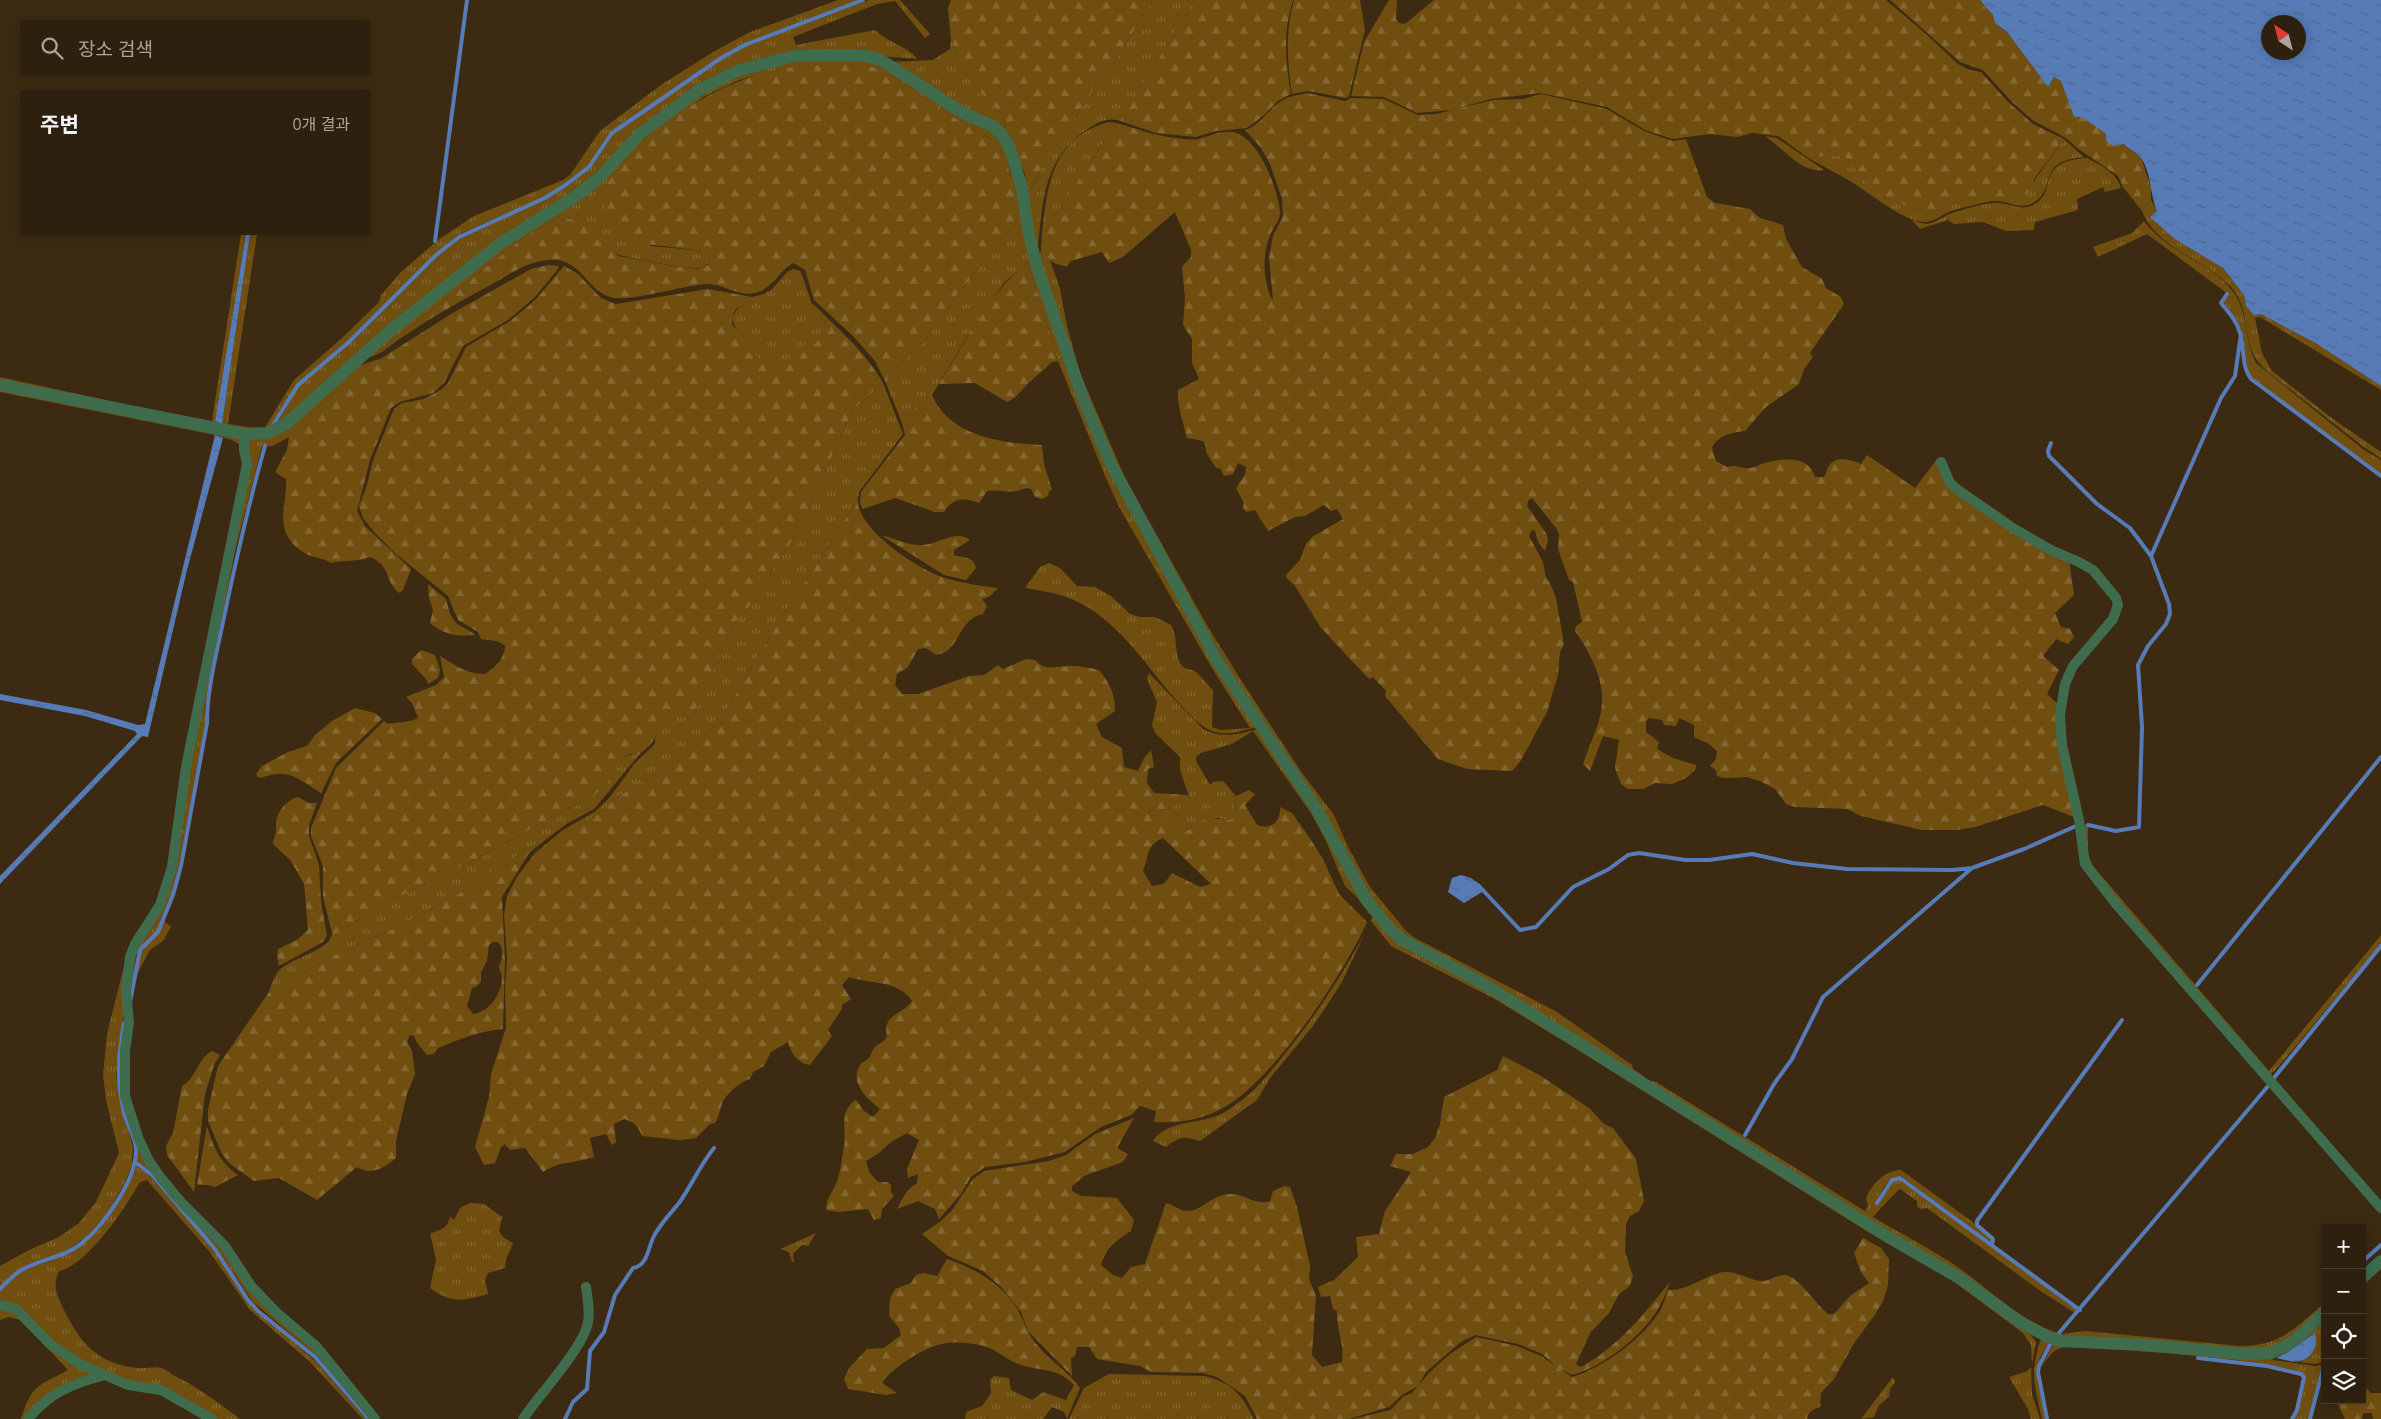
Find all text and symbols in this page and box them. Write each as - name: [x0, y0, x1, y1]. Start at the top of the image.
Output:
- north arrow: [2261, 15, 2306, 60]
- search box: [20, 20, 370, 75]
- icon: search: [38, 34, 66, 62]
- text: 장소 검색: [78, 36, 153, 62]
- text: 주변: [40, 110, 79, 138]
- text: 0개 결과: [293, 113, 350, 135]
- map controls: [2321, 1224, 2366, 1404]
- button: +: [2321, 1224, 2366, 1269]
- button: −: [2321, 1269, 2366, 1314]
- button: locate: [2321, 1314, 2366, 1359]
- button: layers: [2321, 1359, 2366, 1404]

